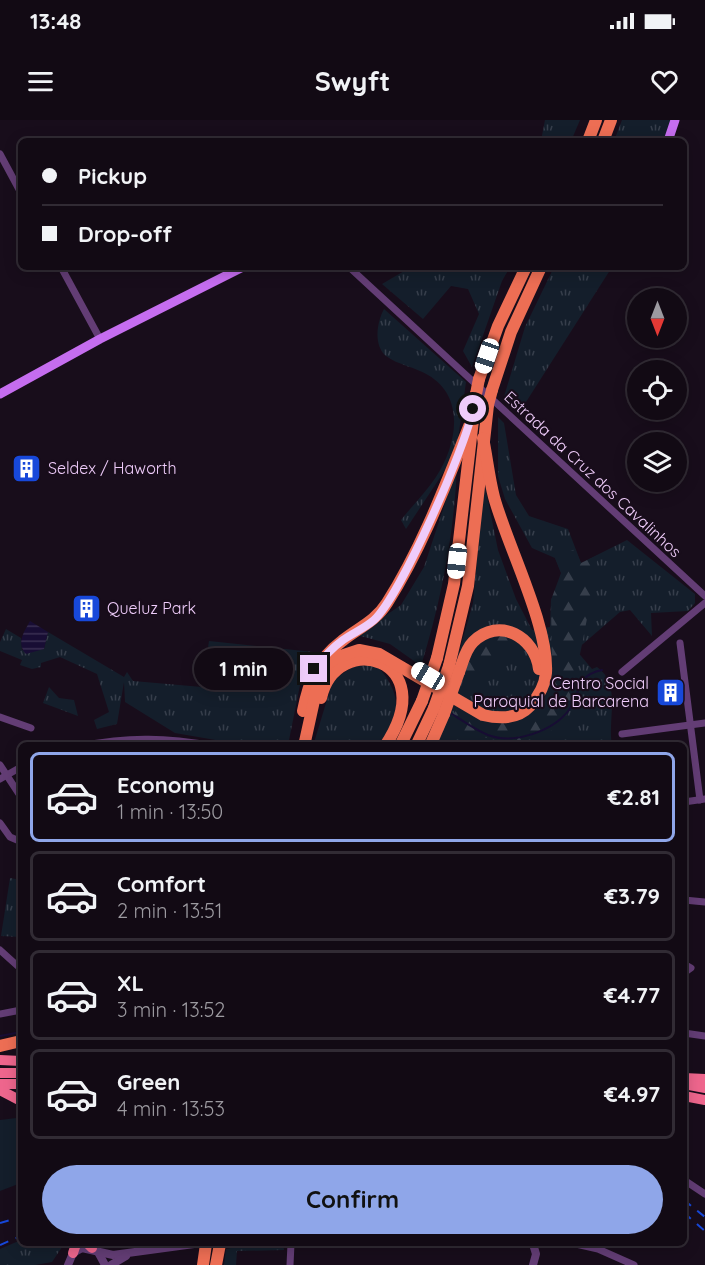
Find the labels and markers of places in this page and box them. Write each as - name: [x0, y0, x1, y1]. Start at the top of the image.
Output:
- building icon: Seldex / Haworth: [11, 452, 43, 484]
- place label: Seldex / Haworth: [48, 458, 177, 478]
- building icon: Queluz Park: [70, 592, 102, 624]
- place label: Queluz Park: [107, 598, 196, 618]
- place label: Centro Social Paroquial de Barcarena: [474, 673, 649, 711]
- building icon: Centro Social Paroquial de Barcarena: [654, 676, 686, 708]

